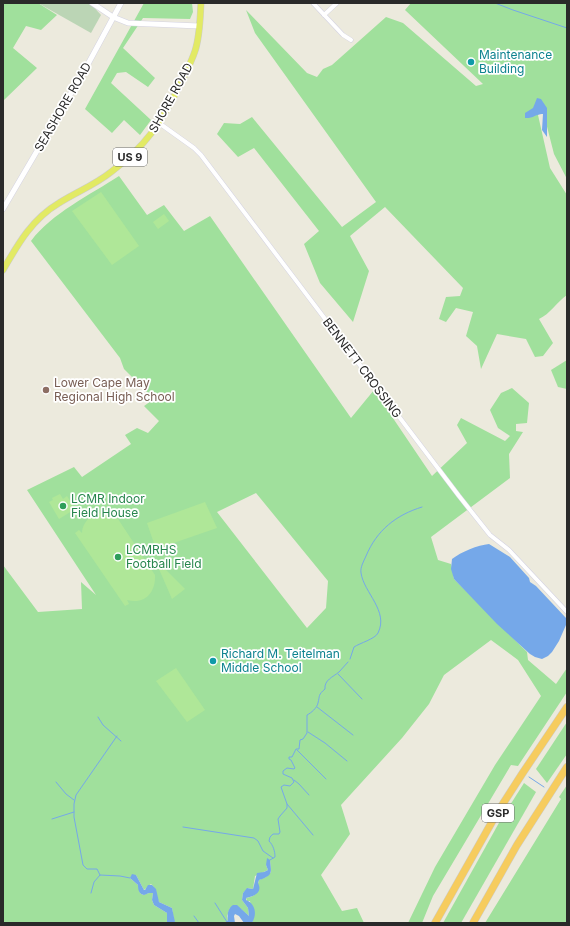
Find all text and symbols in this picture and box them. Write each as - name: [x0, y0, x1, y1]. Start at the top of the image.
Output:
- place label: Maintenance Building: [479, 47, 552, 76]
- marker: Maintenance Building: [466, 57, 476, 67]
- street label: SEASHORE ROAD: [31, 59, 94, 154]
- street label: SHORE ROAD: [145, 60, 196, 135]
- road number: US 9: [113, 148, 147, 166]
- street label: BENNETT CROSSING: [320, 315, 405, 421]
- place label: Lower Cape May Regional High School: [54, 375, 175, 404]
- marker: Lower Cape May Regional High School: [41, 385, 51, 395]
- place label: LCMR Indoor Field House: [71, 491, 145, 520]
- marker: LCMR Indoor Field House: [58, 501, 68, 511]
- place label: LCMRHS Football Field: [126, 542, 202, 571]
- marker: LCMRHS Football Field: [113, 552, 123, 562]
- place label: Richard M. Teitelman Middle School: [221, 646, 340, 675]
- marker: Richard M. Teitelman Middle School: [208, 656, 218, 666]
- road number: GSP: [482, 804, 514, 822]

